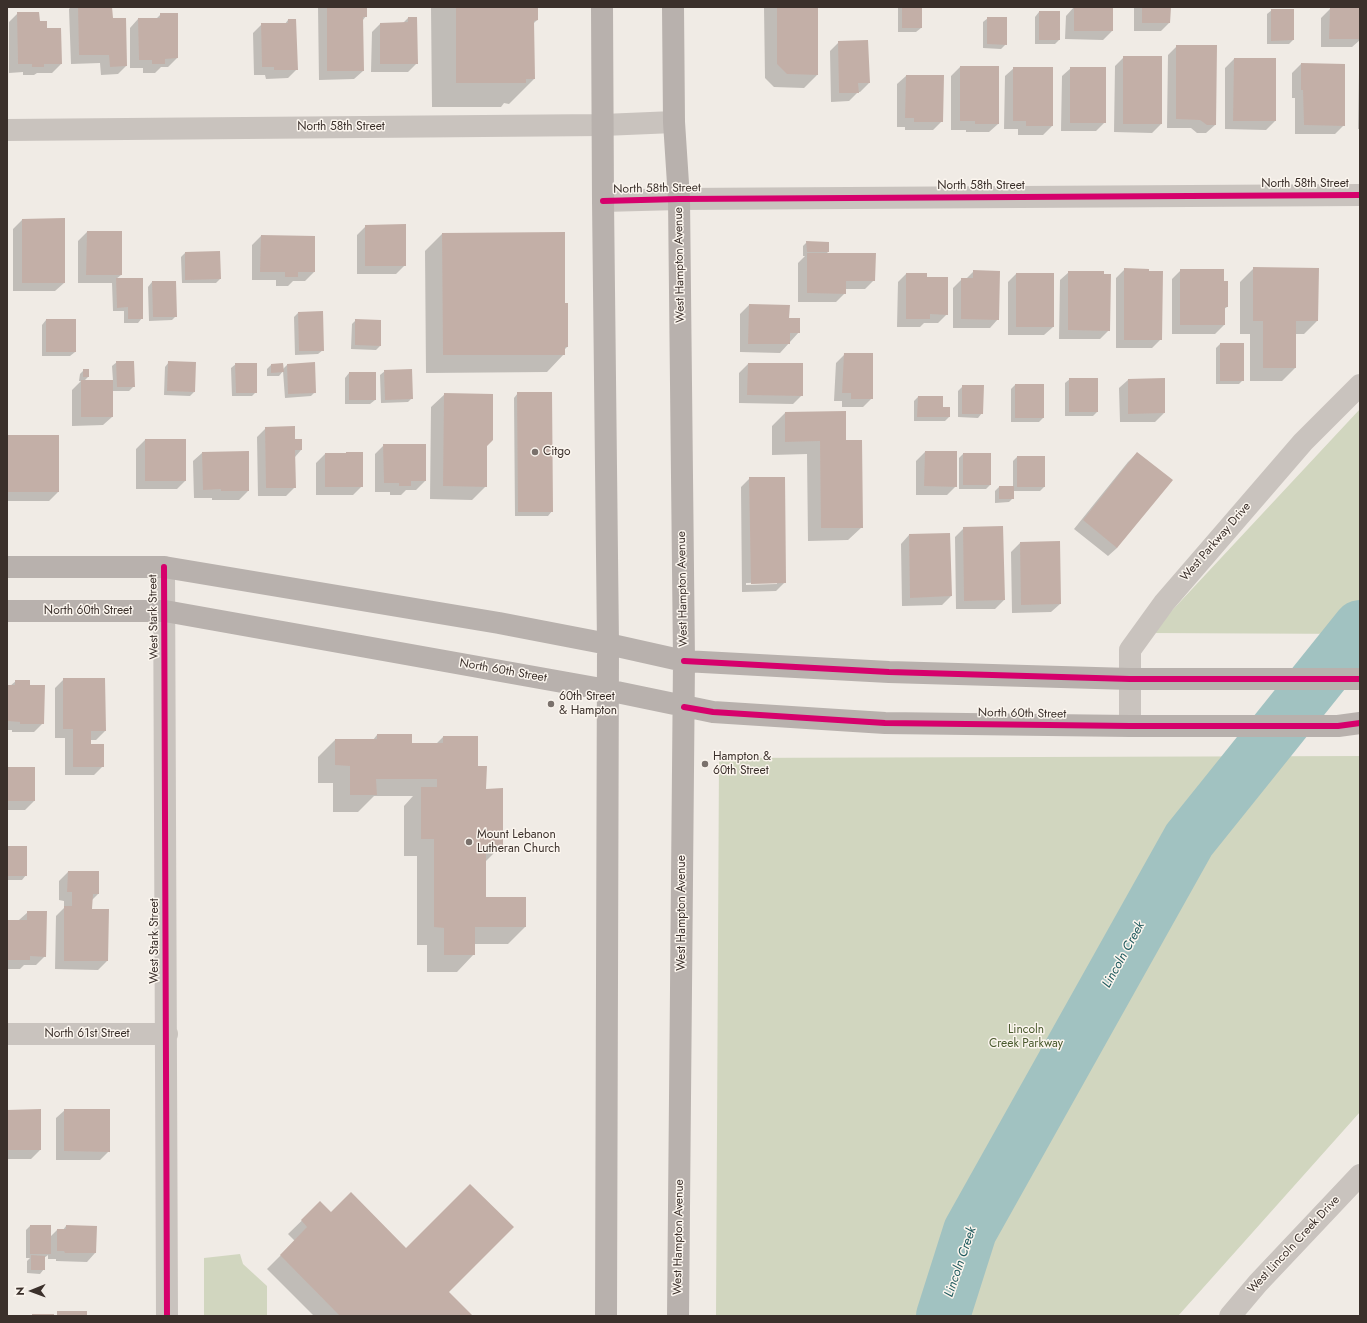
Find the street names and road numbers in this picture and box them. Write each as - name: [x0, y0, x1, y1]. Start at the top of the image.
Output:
- street label: North 58th Street: [297, 120, 385, 134]
- street label: North 58th Street: [1261, 177, 1349, 191]
- street label: North 58th Street: [937, 179, 1025, 193]
- street label: North 58th Street: [613, 181, 701, 197]
- street label: West Hampton Avenue: [672, 207, 688, 323]
- street label: West Parkway Drive: [1178, 500, 1254, 584]
- street label: West Hampton Avenue: [675, 531, 691, 647]
- street label: West Stark Street: [146, 574, 162, 660]
- street label: North 60th Street: [44, 604, 132, 618]
- street label: North 60th Street: [458, 656, 548, 686]
- street label: North 60th Street: [978, 706, 1066, 722]
- street label: West Hampton Avenue: [675, 855, 689, 971]
- street label: West Stark Street: [148, 898, 162, 984]
- street label: North 61st Street: [44, 1027, 130, 1041]
- street label: West Hampton Avenue: [671, 1179, 687, 1295]
- street label: West Lincoln Creek Drive: [1245, 1193, 1343, 1297]

